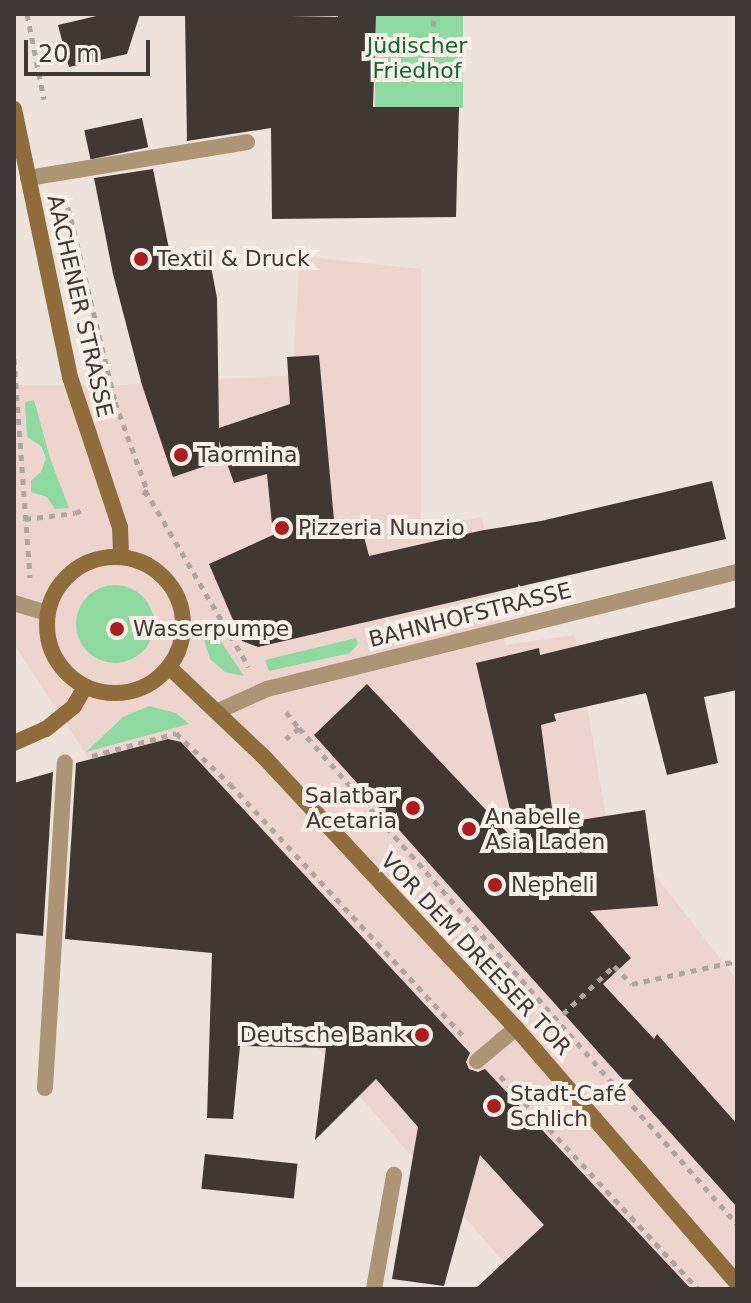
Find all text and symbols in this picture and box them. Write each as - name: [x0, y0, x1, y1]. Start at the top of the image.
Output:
- scale bar: [28, 24, 154, 74]
- park label: Jüdischer Friedhof: [367, 32, 467, 84]
- text: 20 m: [38, 40, 100, 68]
- street label: AACHENER STRASSE: [42, 192, 118, 420]
- place label: Textil & Druck: [157, 246, 310, 272]
- marker: Textil & Druck: [132, 250, 150, 268]
- place label: Taormina: [197, 442, 297, 468]
- marker: Taormina: [172, 446, 190, 464]
- place label: Pizzeria Nunzio: [298, 515, 465, 541]
- marker: Pizzeria Nunzio: [273, 519, 291, 537]
- street label: BAHNHOFSTRASSE: [366, 577, 574, 653]
- place label: Wasserpumpe: [133, 616, 289, 642]
- marker: Wasserpumpe: [108, 620, 126, 638]
- place label: Salatbar Acetaria: [305, 782, 397, 834]
- marker: Salatbar Acetaria: [404, 799, 422, 817]
- place label: Anabelle Asia Laden: [485, 803, 605, 854]
- marker: Anabelle Asia Laden: [460, 820, 478, 838]
- street label: VOR DEM DREESER TOR: [375, 847, 577, 1061]
- place label: Nepheli: [511, 872, 595, 898]
- marker: Nepheli: [486, 876, 504, 894]
- place label: Deutsche Bank: [240, 1022, 406, 1048]
- marker: Deutsche Bank: [413, 1026, 431, 1044]
- place label: Stadt-Café Schlich: [510, 1080, 627, 1132]
- marker: Stadt-Café Schlich: [485, 1097, 503, 1115]

